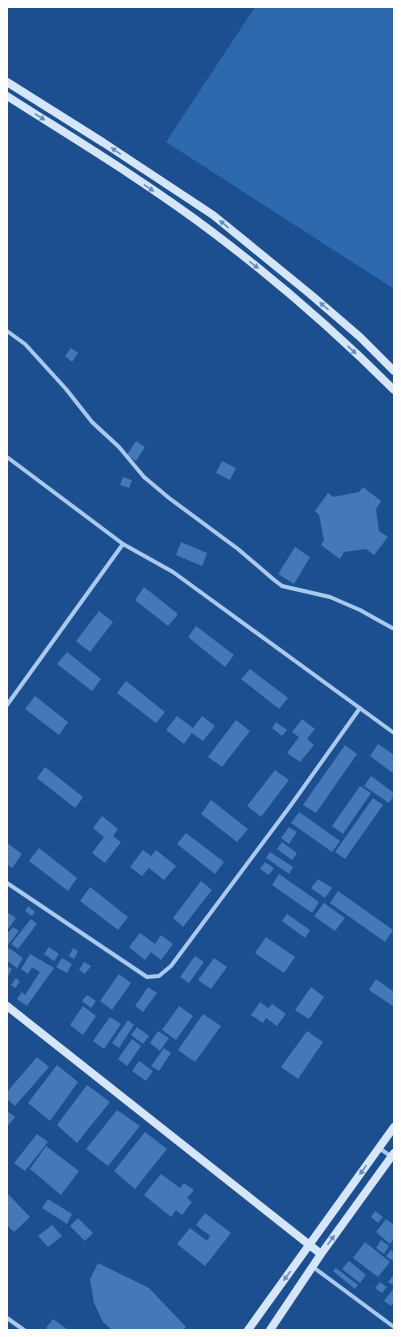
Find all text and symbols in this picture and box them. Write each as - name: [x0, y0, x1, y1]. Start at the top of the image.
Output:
- one-way arrow: [34, 113, 46, 120]
- one-way arrow: [111, 147, 121, 155]
- one-way arrow: [144, 184, 154, 192]
- one-way arrow: [218, 220, 229, 228]
- one-way arrow: [248, 260, 259, 269]
- one-way arrow: [319, 302, 330, 311]
- one-way arrow: [347, 345, 357, 355]
- one-way arrow: [359, 1165, 367, 1175]
- one-way arrow: [327, 1234, 336, 1245]
- one-way arrow: [283, 1270, 291, 1281]

